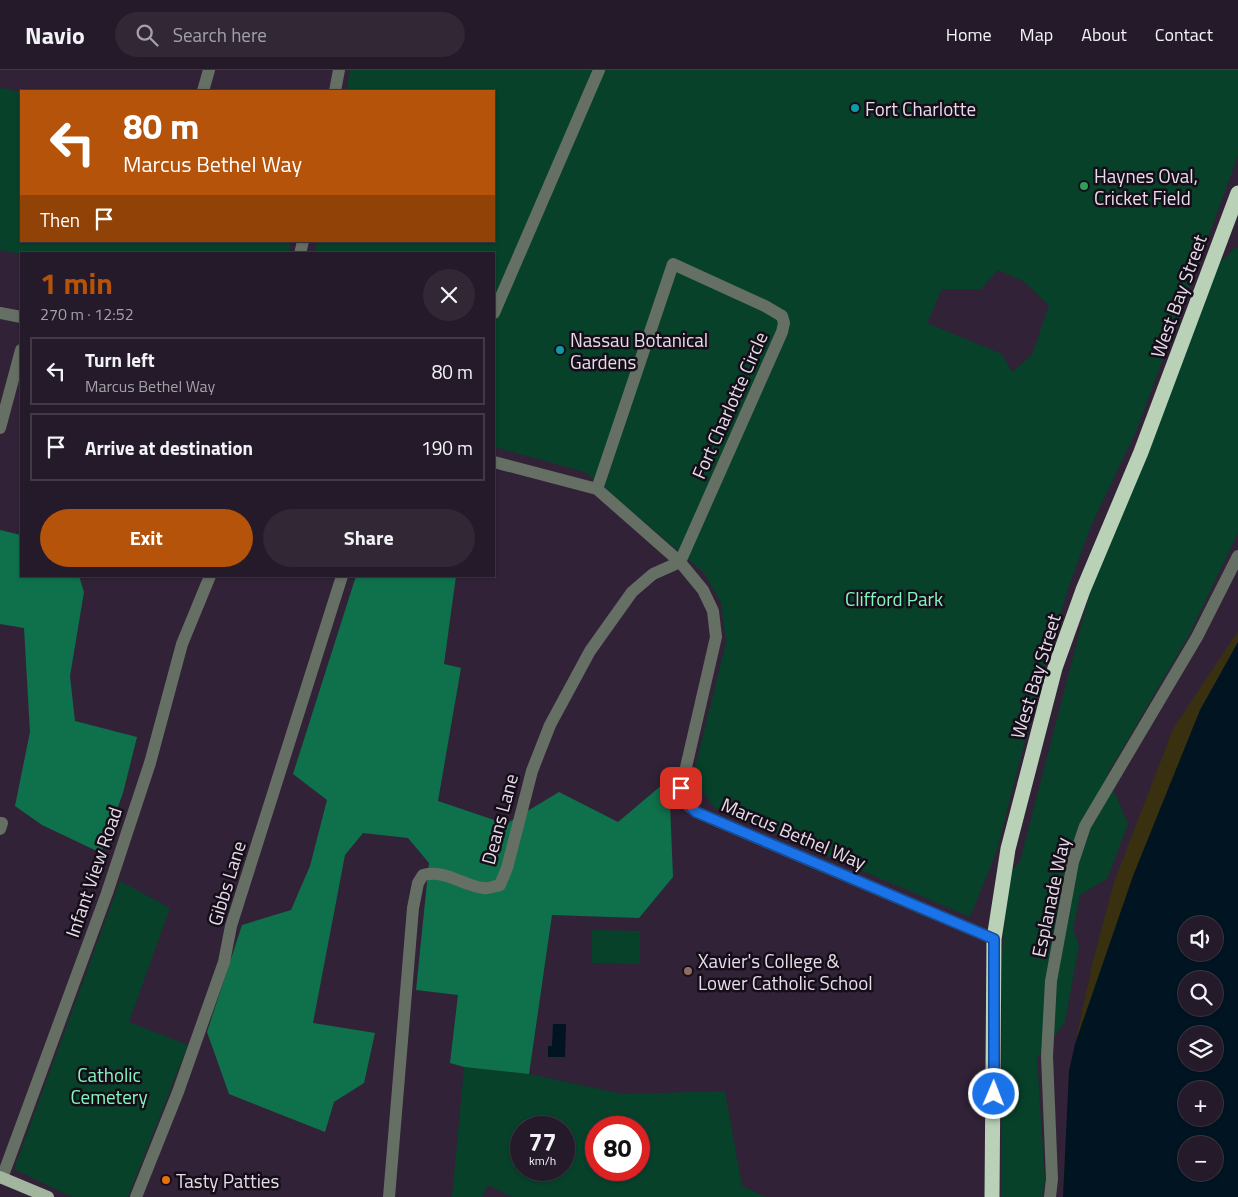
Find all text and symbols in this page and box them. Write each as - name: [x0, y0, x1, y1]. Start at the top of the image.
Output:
- search box: [115, 12, 465, 57]
- text: Navio: [25, 17, 85, 53]
- text: Search here: [173, 20, 267, 49]
- icon: search: [133, 21, 161, 49]
- text: Home: [946, 21, 992, 48]
- text: Map: [1020, 21, 1053, 48]
- text: About: [1081, 21, 1127, 48]
- text: Contact: [1155, 21, 1213, 48]
- place label: Fort Charlotte: [865, 94, 976, 123]
- text: 80 m: [123, 99, 199, 153]
- marker: Fort Charlotte: [849, 102, 861, 114]
- icon: left: [40, 110, 105, 175]
- text: Marcus Bethel Way: [123, 147, 302, 181]
- place label: Haynes Oval, Cricket Field: [1094, 161, 1198, 212]
- marker: Haynes Oval, Cricket Field: [1078, 180, 1090, 192]
- text: Then: [40, 205, 80, 234]
- icon: arrive: [90, 205, 118, 233]
- street label: West Bay Street: [1142, 230, 1214, 362]
- text: 1 min: [40, 260, 113, 306]
- button: close: [423, 269, 475, 321]
- text: 270 m · 12:52: [40, 302, 134, 326]
- place label: Nassau Botanical Gardens: [570, 325, 708, 376]
- street label: Fort Charlotte Circle: [684, 327, 774, 483]
- marker: Nassau Botanical Gardens: [554, 344, 566, 356]
- text: Turn left: [85, 345, 155, 374]
- icon: left: [42, 357, 70, 385]
- text: 80 m: [432, 357, 473, 386]
- text: Marcus Bethel Way: [85, 374, 215, 398]
- icon: arrive: [42, 433, 70, 461]
- text: Arrive at destination: [85, 433, 253, 462]
- text: 190 m: [421, 433, 473, 462]
- button: Exit: [40, 509, 253, 567]
- button: Share: [263, 509, 475, 567]
- park label: Clifford Park: [845, 584, 943, 613]
- street label: West Bay Street: [1002, 610, 1068, 742]
- pin: [660, 767, 702, 809]
- street label: Deans Lane: [473, 770, 525, 868]
- icon: arrive: [667, 774, 695, 802]
- street label: Marcus Bethel Way: [717, 789, 871, 877]
- street label: Infant View Road: [57, 803, 129, 941]
- street label: Esplanade Way: [1023, 834, 1077, 960]
- street label: Gibbs Lane: [199, 837, 253, 929]
- map controls: [1178, 916, 1223, 1181]
- button: sound: [1178, 916, 1223, 961]
- place label: Xavier's College & Lower Catholic School: [698, 946, 873, 997]
- marker: Xavier's College & Lower Catholic School: [682, 965, 694, 977]
- button: search: [1178, 971, 1223, 1016]
- button: layers: [1178, 1026, 1223, 1071]
- park label: Catholic Cemetery: [70, 1060, 148, 1111]
- position arrow: [967, 1067, 1019, 1119]
- button: +: [1178, 1081, 1223, 1126]
- speed limit sign: 80: [585, 1116, 650, 1181]
- text: 77: [528, 1123, 557, 1161]
- button: −: [1178, 1136, 1223, 1181]
- text: km/h: [529, 1151, 556, 1170]
- place label: Tasty Patties: [176, 1166, 279, 1195]
- marker: Tasty Patties: [160, 1174, 172, 1186]

